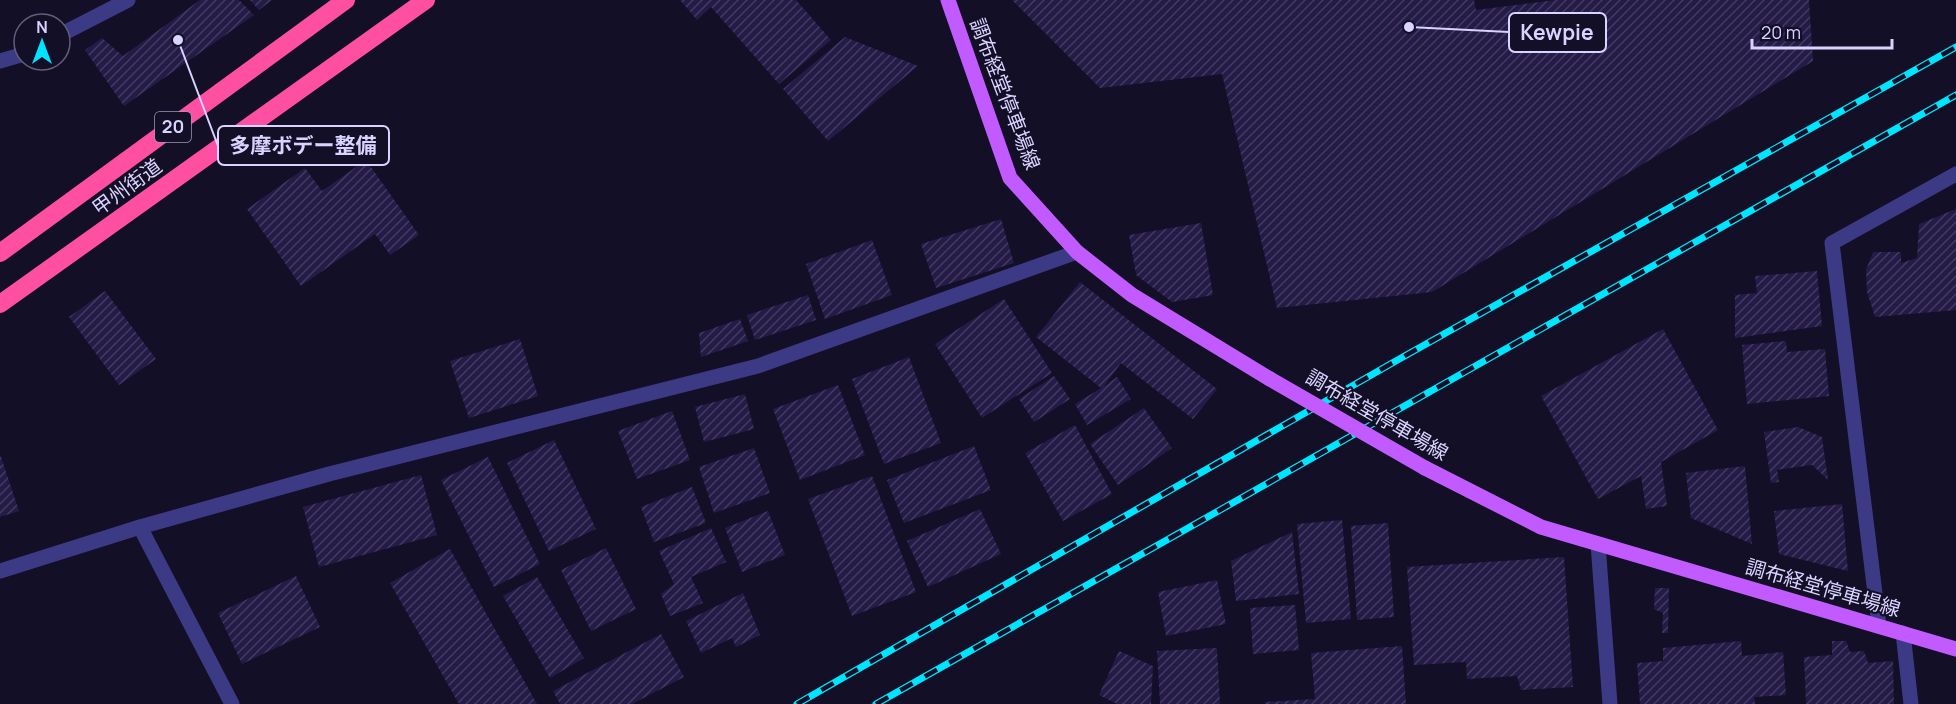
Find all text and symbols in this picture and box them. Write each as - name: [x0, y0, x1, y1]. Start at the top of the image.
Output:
- north arrow: [12, 12, 72, 72]
- scale bar: [1752, 12, 1892, 50]
- callout: Kewpie: [1509, 13, 1606, 52]
- street label: 調布経堂停車場線: [964, 14, 1047, 173]
- text: N: [36, 16, 48, 38]
- text: Kewpie: [1520, 18, 1594, 46]
- text: 20 m: [1761, 20, 1801, 44]
- road number: 20: [155, 112, 191, 142]
- callout: 多摩ボデー整備: [218, 126, 389, 165]
- text: 多摩ボデー整備: [230, 131, 377, 159]
- street label: 甲州街道: [86, 152, 167, 221]
- street label: 調布経堂停車場線: [1301, 363, 1453, 466]
- street label: 調布経堂停車場線: [1743, 552, 1904, 623]

